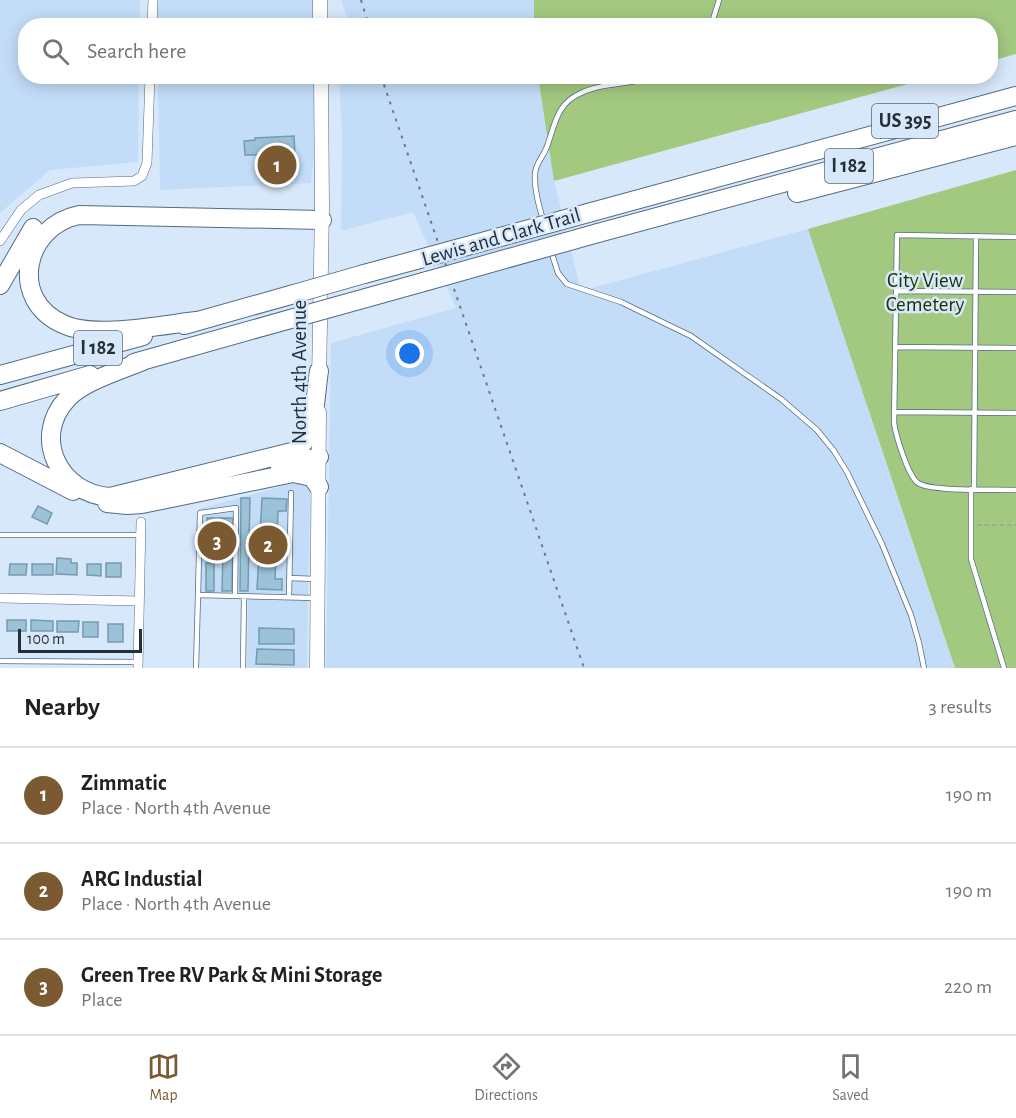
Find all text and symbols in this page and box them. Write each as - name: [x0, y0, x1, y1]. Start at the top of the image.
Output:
- search box: [18, 18, 998, 84]
- icon: search: [39, 35, 72, 68]
- text: Search here: [87, 40, 186, 62]
- road number: US 395: [872, 104, 938, 138]
- pin: 1: [258, 142, 296, 188]
- road number: I 182: [825, 149, 873, 183]
- street label: Lewis and Clark Trail: [419, 204, 583, 270]
- park label: City View Cemetery: [886, 270, 964, 315]
- street label: North 4th Avenue: [289, 300, 310, 444]
- road number: I 182: [74, 331, 122, 365]
- your location: [395, 339, 424, 368]
- pin: 3: [198, 518, 236, 564]
- pin: 2: [248, 522, 288, 568]
- scale bar: [18, 626, 142, 654]
- text: 100 m: [27, 631, 65, 647]
- text: Nearby: [24, 694, 100, 720]
- text: 3 results: [928, 697, 992, 717]
- text: Zimmatic: [81, 772, 166, 794]
- text: 1: [40, 785, 47, 805]
- text: 190 m: [946, 785, 992, 805]
- text: Place · North 4th Avenue: [81, 798, 271, 818]
- text: ARG Industial: [81, 868, 203, 890]
- text: 2: [39, 881, 48, 901]
- text: 190 m: [946, 881, 992, 901]
- text: Place · North 4th Avenue: [81, 894, 271, 914]
- text: Green Tree RV Park & Mini Storage: [81, 964, 382, 986]
- text: 3: [39, 977, 48, 997]
- text: 220 m: [944, 977, 992, 997]
- text: Place: [81, 990, 122, 1010]
- tab: Map: [147, 1050, 180, 1105]
- tab: Directions: [474, 1050, 538, 1105]
- tab: Saved: [832, 1050, 869, 1105]

